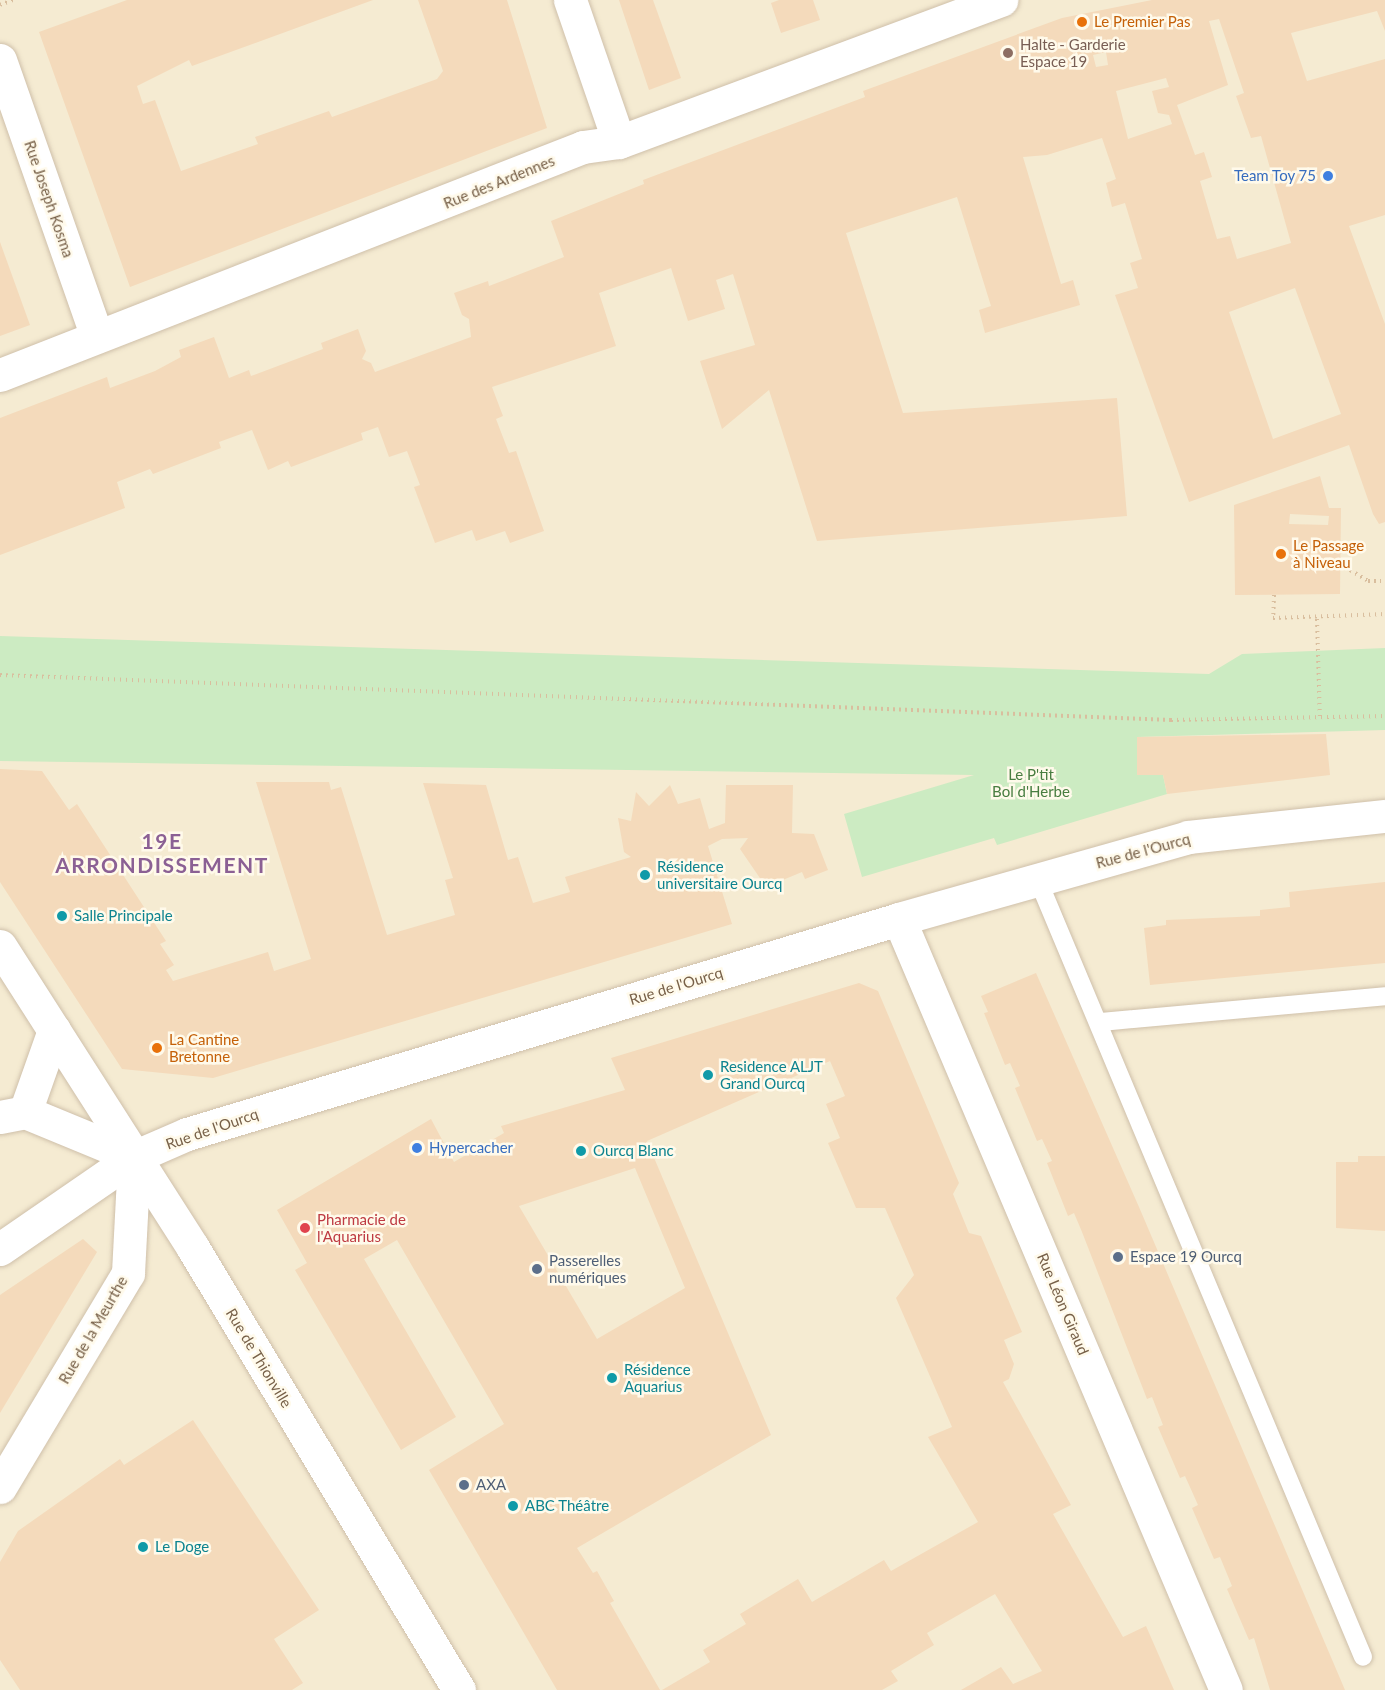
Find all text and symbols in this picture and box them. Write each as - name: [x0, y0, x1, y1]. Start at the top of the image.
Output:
- place label: Le Premier Pas: [1094, 13, 1191, 31]
- marker: Le Premier Pas: [1075, 15, 1089, 29]
- place label: Halte - Garderie Espace 19: [1020, 35, 1126, 70]
- marker: Halte - Garderie Espace 19: [1001, 46, 1015, 60]
- street label: Rue Joseph Kosma: [20, 138, 78, 260]
- street label: Rue des Ardennes: [441, 151, 557, 213]
- place label: Team Toy 75: [1233, 167, 1316, 185]
- marker: Team Toy 75: [1321, 169, 1335, 183]
- place label: Le Passage à Niveau: [1293, 536, 1364, 571]
- marker: Le Passage à Niveau: [1274, 547, 1288, 561]
- park label: Le P'tit Bol d'Herbe: [992, 765, 1070, 800]
- district label: 19E ARRONDISSEMENT: [55, 828, 269, 878]
- street label: Rue de l'Ourcq: [1094, 830, 1192, 872]
- place label: Résidence universitaire Ourcq: [657, 857, 783, 892]
- marker: Résidence universitaire Ourcq: [638, 868, 652, 882]
- place label: Salle Principale: [74, 907, 173, 925]
- marker: Salle Principale: [55, 909, 69, 923]
- street label: Rue de l'Ourcq: [627, 963, 725, 1009]
- place label: La Cantine Bretonne: [169, 1030, 239, 1065]
- marker: La Cantine Bretonne: [150, 1041, 164, 1055]
- place label: Residence ALJT Grand Ourcq: [720, 1057, 823, 1092]
- marker: Residence ALJT Grand Ourcq: [701, 1068, 715, 1082]
- street label: Rue de l'Ourcq: [163, 1105, 261, 1153]
- place label: Hypercacher: [429, 1139, 513, 1157]
- marker: Hypercacher: [410, 1141, 424, 1155]
- place label: Ourcq Blanc: [593, 1142, 674, 1160]
- marker: Ourcq Blanc: [574, 1144, 588, 1158]
- place label: Pharmacie de l'Aquarius: [317, 1210, 406, 1245]
- marker: Pharmacie de l'Aquarius: [298, 1221, 312, 1235]
- place label: Espace 19 Ourcq: [1130, 1248, 1242, 1266]
- street label: Rue Léon Giraud: [1033, 1250, 1093, 1358]
- marker: Espace 19 Ourcq: [1111, 1250, 1125, 1264]
- place label: Passerelles numériques: [549, 1251, 626, 1286]
- marker: Passerelles numériques: [530, 1262, 544, 1276]
- street label: Rue de la Meurthe: [55, 1273, 131, 1387]
- street label: Rue de Thionville: [222, 1305, 296, 1411]
- place label: Résidence Aquarius: [624, 1360, 691, 1395]
- marker: Résidence Aquarius: [605, 1371, 619, 1385]
- place label: AXA: [476, 1476, 506, 1494]
- marker: AXA: [457, 1478, 471, 1492]
- place label: ABC Théâtre: [525, 1497, 610, 1515]
- marker: ABC Théâtre: [506, 1499, 520, 1513]
- place label: Le Doge: [155, 1538, 209, 1556]
- marker: Le Doge: [136, 1540, 150, 1554]

